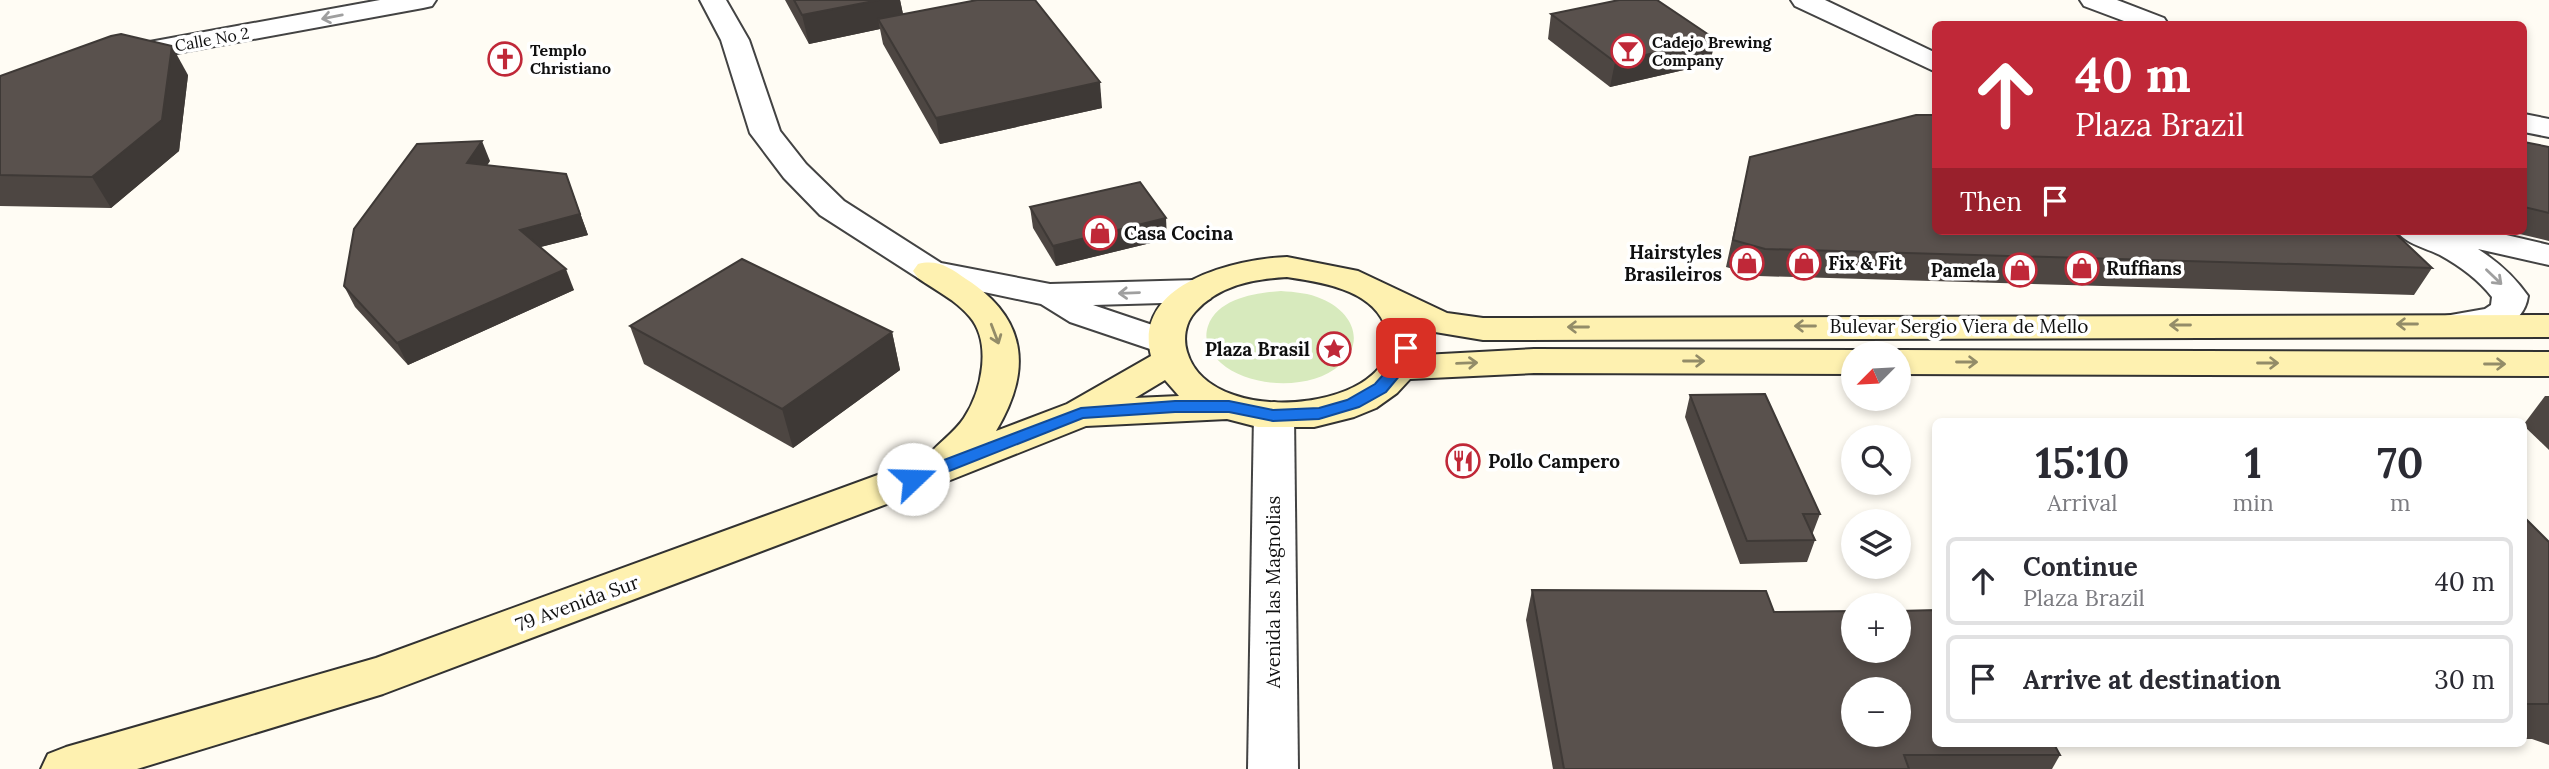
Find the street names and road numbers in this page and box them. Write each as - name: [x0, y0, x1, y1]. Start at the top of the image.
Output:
- street label: Calle No 2: [173, 23, 251, 55]
- street label: Bulevar Sergio Viera de Mello: [1830, 314, 2088, 338]
- street label: Avenida las Magnolias: [1261, 495, 1285, 689]
- street label: 79 Avenida Sur: [512, 569, 643, 636]

